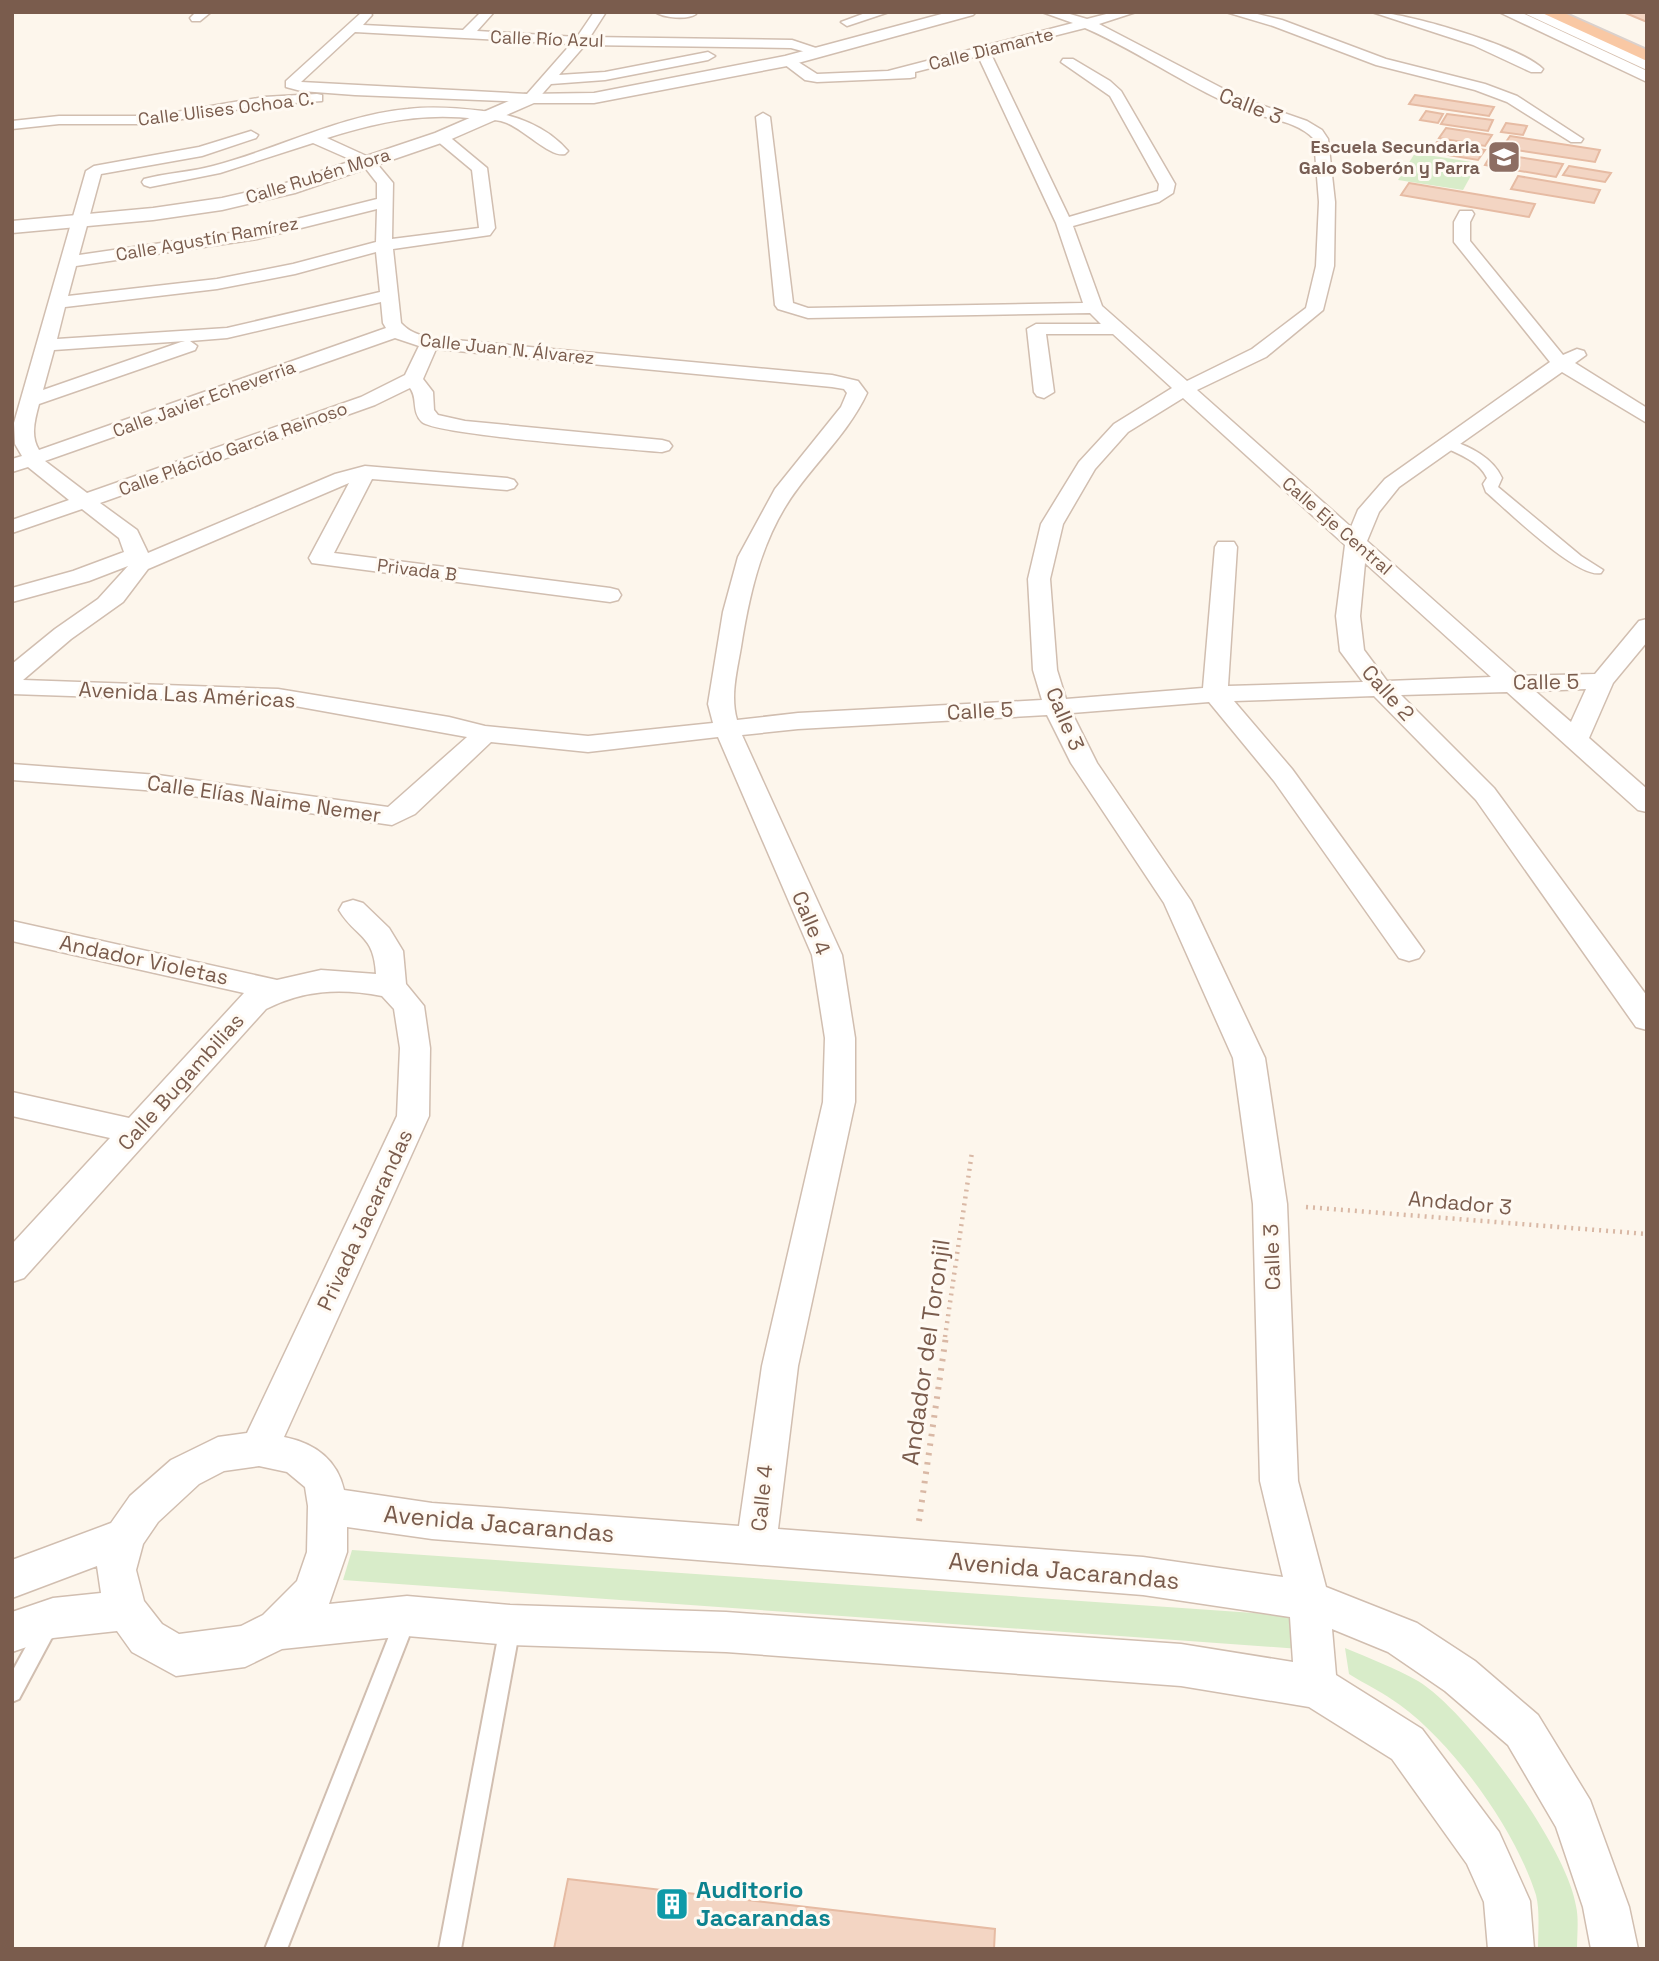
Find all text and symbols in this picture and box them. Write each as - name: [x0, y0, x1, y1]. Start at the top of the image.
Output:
- street label: Calle Diamante: [926, 22, 1056, 75]
- street label: Calle Río Azul: [490, 25, 604, 52]
- street label: Calle 3: [1215, 81, 1287, 130]
- street label: Calle Ulises Ochoa C.: [137, 86, 315, 131]
- place label: Escuela Secundaria Galo Soberón y Parra: [1299, 135, 1481, 179]
- school or university icon: Escuela Secundaria Galo Soberón y Parra: [1485, 138, 1523, 176]
- street label: Calle Rubén Mora: [243, 143, 393, 208]
- street label: Calle Agustín Ramírez: [114, 211, 300, 266]
- street label: Calle Juan N. Álvarez: [419, 328, 595, 369]
- street label: Calle Javier Echeverria: [109, 355, 298, 442]
- street label: Calle Plácido García Reinoso: [115, 396, 350, 501]
- street label: Calle Eje Central: [1278, 472, 1397, 580]
- street label: Privada B: [376, 553, 458, 586]
- street label: Calle 2: [1356, 659, 1421, 726]
- street label: Calle 5: [1513, 667, 1579, 696]
- street label: Avenida Las Américas: [78, 675, 296, 714]
- street label: Calle 3: [1040, 683, 1091, 755]
- street label: Calle 5: [946, 695, 1014, 726]
- street label: Calle Elías Naime Nemer: [145, 769, 383, 828]
- street label: Calle 4: [786, 887, 837, 959]
- street label: Andador Violetas: [57, 928, 231, 991]
- street label: Calle Bugambilias: [112, 1007, 250, 1156]
- street label: Privada Jacarandas: [311, 1125, 418, 1315]
- street label: Andador 3: [1407, 1185, 1513, 1220]
- street label: Calle 3: [1257, 1223, 1286, 1291]
- street label: Andador del Toronjil: [894, 1237, 957, 1467]
- street label: Calle 4: [745, 1463, 778, 1533]
- street label: Avenida Jacarandas: [382, 1498, 616, 1549]
- street label: Avenida Jacarandas: [947, 1545, 1181, 1596]
- place label: Auditorio Jacarandas: [696, 1874, 831, 1933]
- building icon: Auditorio Jacarandas: [653, 1885, 691, 1923]

